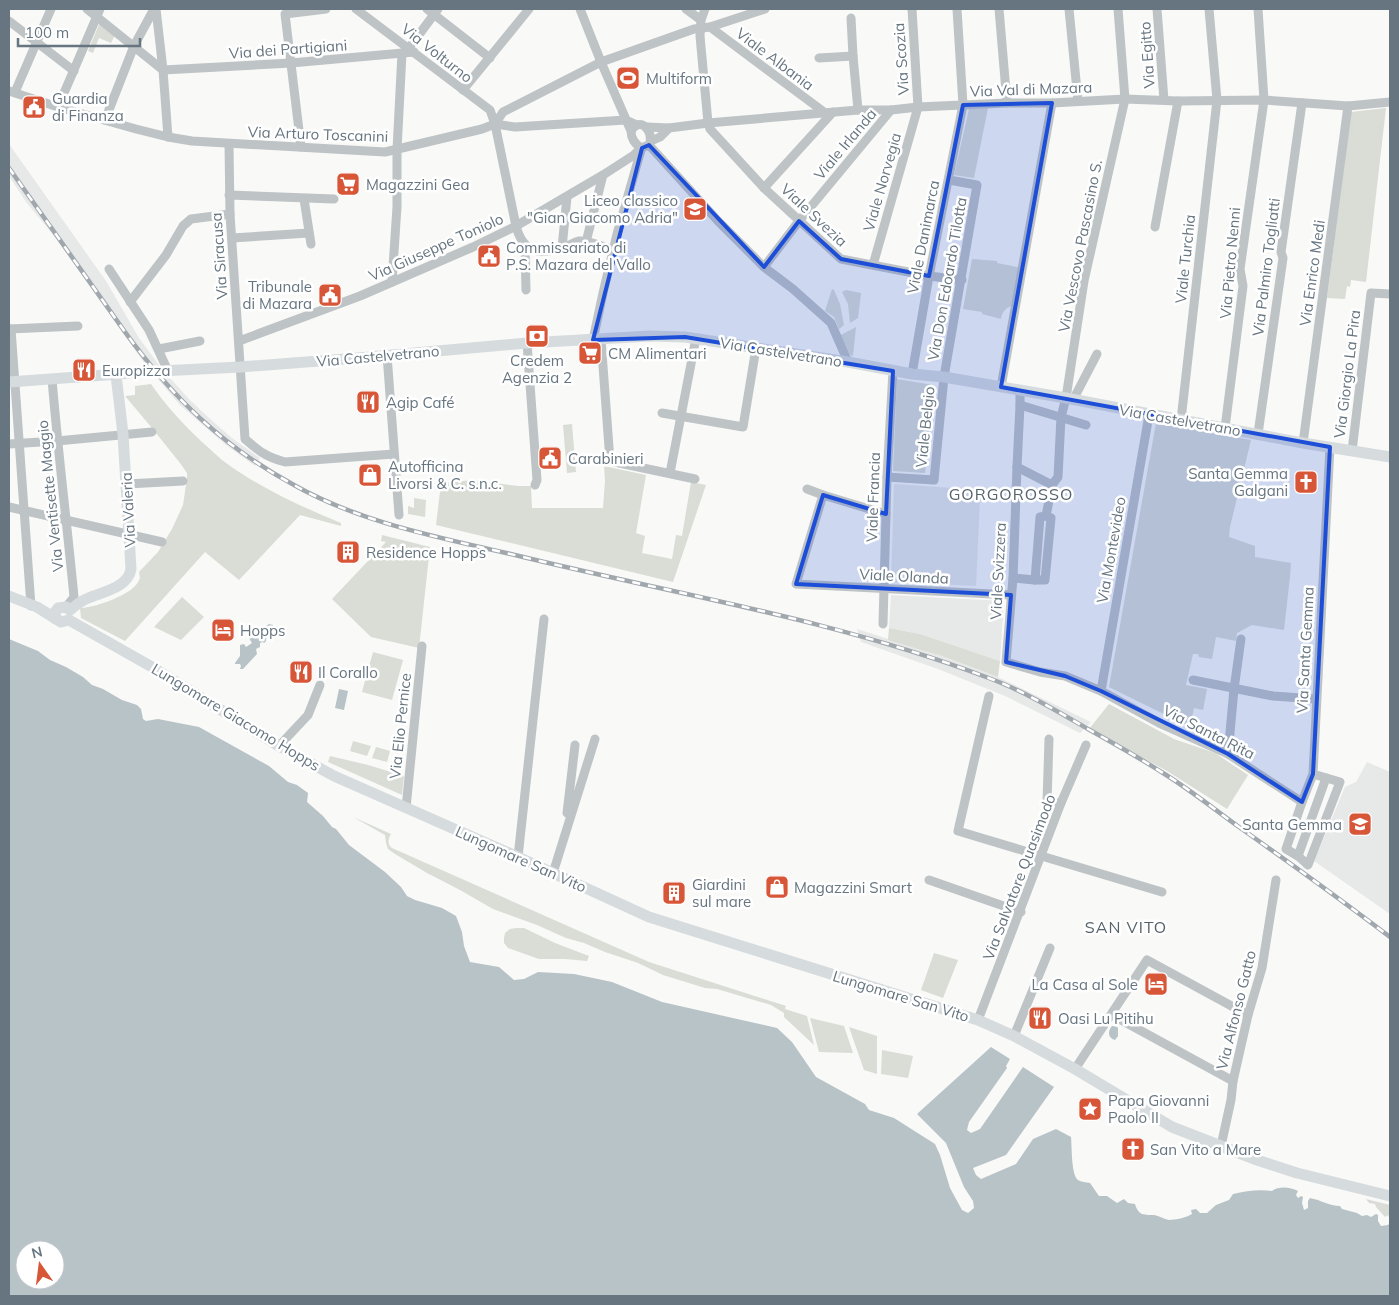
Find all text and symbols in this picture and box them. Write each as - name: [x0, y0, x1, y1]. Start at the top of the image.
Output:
- scale bar: [18, 15, 140, 47]
- street label: Via Volturno: [398, 19, 476, 87]
- street label: Via Egitto: [1135, 21, 1159, 89]
- street label: Via Scozia: [889, 22, 913, 96]
- text: 100 m: [25, 23, 69, 42]
- street label: Viale Albania: [732, 24, 818, 94]
- street label: Via dei Partigiani: [228, 35, 348, 63]
- sports icon: Multiform: [615, 65, 641, 91]
- place label: Multiform: [646, 69, 712, 88]
- street label: Via Val di Mazara: [969, 77, 1093, 101]
- place label: Guardia di Finanza: [52, 89, 124, 125]
- public building icon: Guardia di Finanza: [21, 94, 47, 120]
- street label: Viale Irlanda: [810, 104, 880, 184]
- street label: Via Arturo Toscanini: [247, 122, 389, 146]
- street label: Viale Norvegia: [859, 130, 905, 234]
- street label: Via Vescovo Pascasino S.: [1054, 158, 1106, 334]
- supermarket icon: Magazzini Gea: [335, 171, 361, 197]
- place label: Magazzini Gea: [366, 175, 469, 194]
- street label: Viale Svezia: [777, 179, 851, 251]
- street label: Viale Danimarca: [903, 179, 943, 295]
- place label: Liceo classico "Gian Giacomo Adria": [527, 191, 678, 227]
- school or university icon: Liceo classico "Gian Giacomo Adria": [682, 196, 708, 222]
- street label: Via Don Edoardo Tilotta: [923, 196, 971, 362]
- street label: Via Palmiro Togliatti: [1248, 197, 1284, 337]
- street label: Via Pietro Nenni: [1216, 206, 1244, 320]
- street label: Via Giuseppe Toniolo: [366, 209, 506, 285]
- street label: Via Siracusa: [206, 212, 232, 300]
- street label: Viale Turchia: [1171, 214, 1199, 304]
- street label: Via Enrico Medi: [1295, 219, 1329, 327]
- place label: Commissariato di P.S. Mazara del Vallo: [506, 238, 651, 274]
- public building icon: Commissariato di P.S. Mazara del Vallo: [476, 243, 502, 269]
- place label: Tribunale di Mazara: [243, 277, 312, 313]
- public building icon: Tribunale di Mazara: [317, 282, 343, 308]
- street label: Via Giorgio La Pira: [1330, 309, 1364, 439]
- bank icon: Credem Agenzia 2: [524, 323, 550, 349]
- street label: Via Castelvetrano: [719, 333, 843, 371]
- supermarket icon: CM Alimentari: [577, 340, 603, 366]
- street label: Via Castelvetrano: [316, 341, 440, 371]
- place label: CM Alimentari: [608, 344, 707, 363]
- place label: Credem Agenzia 2: [502, 351, 572, 387]
- restaurant icon: Europizza: [71, 357, 97, 383]
- place label: Europizza: [102, 361, 170, 380]
- street label: Viale Belgio: [911, 385, 939, 469]
- restaurant icon: Agip Café: [355, 389, 381, 415]
- place label: Agip Café: [386, 393, 455, 412]
- street label: Via Castelvetrano: [1118, 400, 1242, 440]
- street label: Via Ventisette Maggio: [33, 419, 67, 573]
- public building icon: Carabinieri: [537, 445, 563, 471]
- place label: Carabinieri: [568, 449, 644, 468]
- street label: Viale Francia: [862, 452, 884, 542]
- place label: Autofficina Livorsi & C. s.n.c.: [388, 457, 502, 493]
- shop icon: Autofficina Livorsi & C. s.n.c.: [357, 462, 383, 488]
- place label: Santa Gemma Galgani: [1188, 464, 1288, 500]
- church icon: Santa Gemma Galgani: [1293, 469, 1319, 495]
- street label: Via Valeria: [117, 472, 139, 548]
- district label: GORGOROSSO: [949, 484, 1073, 504]
- street label: Via Montevideo: [1092, 495, 1130, 605]
- street label: Viale Svizzera: [986, 522, 1010, 620]
- building icon: Residence Hopps: [335, 539, 361, 565]
- place label: Residence Hopps: [366, 543, 486, 562]
- street label: Viale Olanda: [859, 564, 949, 588]
- street label: Via Santa Gemma: [1292, 586, 1318, 714]
- hotel icon: Hopps: [210, 617, 236, 643]
- place label: Hopps: [240, 621, 286, 640]
- street label: Lungomare Giacomo Hopps: [148, 659, 324, 775]
- restaurant icon: Il Corallo: [288, 659, 314, 685]
- place label: Il Corallo: [318, 663, 378, 682]
- street label: Via Elio Pernice: [385, 672, 415, 780]
- street label: Via Santa Rita: [1160, 701, 1258, 763]
- street label: Via Salvatore Quasimodo: [979, 791, 1059, 963]
- school or university icon: Santa Gemma: [1347, 811, 1373, 837]
- place label: Santa Gemma: [1242, 815, 1342, 834]
- street label: Lungomare San Vito: [452, 822, 590, 896]
- shop icon: Magazzini Smart: [764, 874, 790, 900]
- place label: Giardini sul mare: [692, 875, 751, 911]
- place label: Magazzini Smart: [794, 878, 912, 897]
- building icon: Giardini sul mare: [661, 880, 687, 906]
- district label: SAN VITO: [1085, 917, 1167, 937]
- street label: Via Alfonso Gatto: [1212, 948, 1260, 1072]
- street label: Lungomare San Vito: [831, 966, 971, 1026]
- hotel icon: La Casa al Sole: [1143, 971, 1169, 997]
- place label: La Casa al Sole: [1031, 975, 1138, 994]
- restaurant icon: Oasi Lu Pitihu: [1027, 1005, 1053, 1031]
- place label: Oasi Lu Pitihu: [1058, 1009, 1154, 1028]
- place label: Papa Giovanni Paolo II: [1108, 1091, 1209, 1127]
- place icon: Papa Giovanni Paolo II: [1077, 1096, 1103, 1122]
- church icon: San Vito a Mare: [1120, 1136, 1146, 1162]
- place label: San Vito a Mare: [1150, 1140, 1261, 1159]
- north arrow: [15, 1240, 65, 1290]
- text: N: [30, 1242, 44, 1262]

